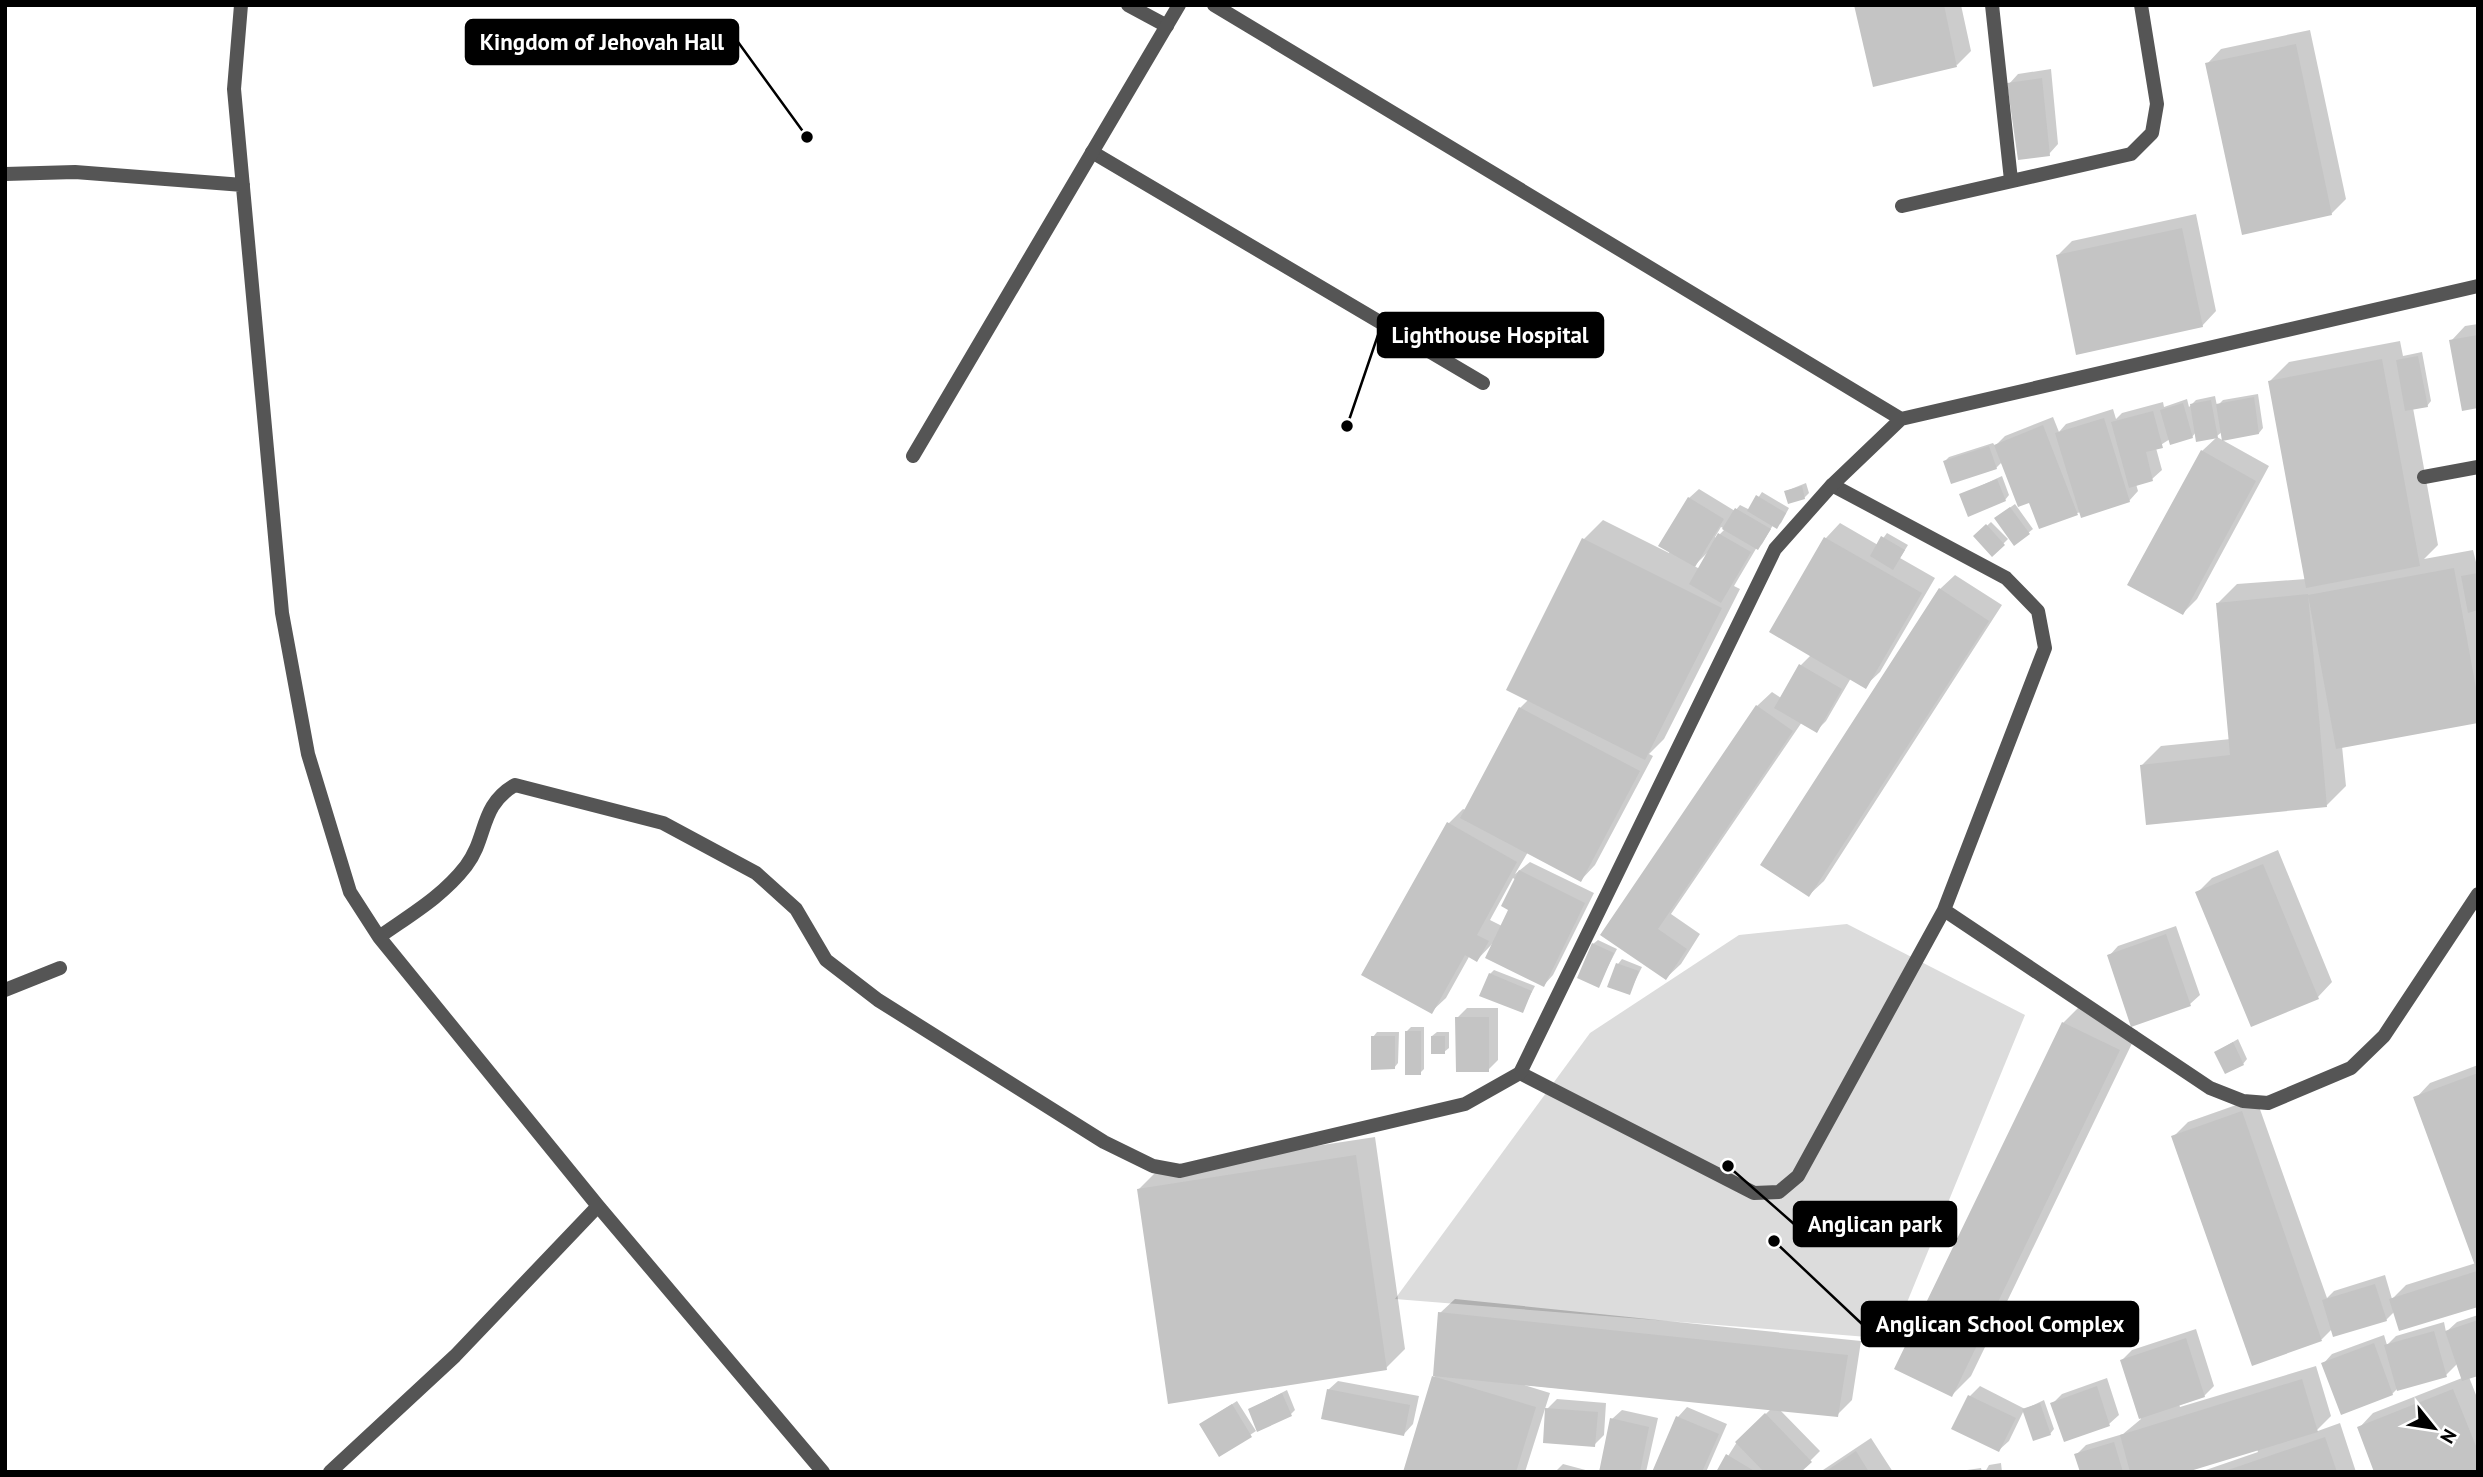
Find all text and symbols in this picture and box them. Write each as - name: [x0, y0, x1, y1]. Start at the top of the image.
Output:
- callout: Kingdom of Jehovah Hall: [466, 20, 738, 64]
- text: Kingdom of Jehovah Hall: [480, 27, 724, 56]
- callout: Lighthouse Hospital: [1378, 313, 1603, 357]
- text: Lighthouse Hospital: [1391, 320, 1589, 349]
- callout: Anglican park: [1794, 1202, 1956, 1246]
- text: Anglican park: [1808, 1209, 1943, 1238]
- callout: Anglican School Complex: [1862, 1302, 2138, 1346]
- text: Anglican School Complex: [1876, 1309, 2124, 1338]
- north arrow: [2399, 1393, 2469, 1463]
- text: N: [2435, 1425, 2462, 1448]

